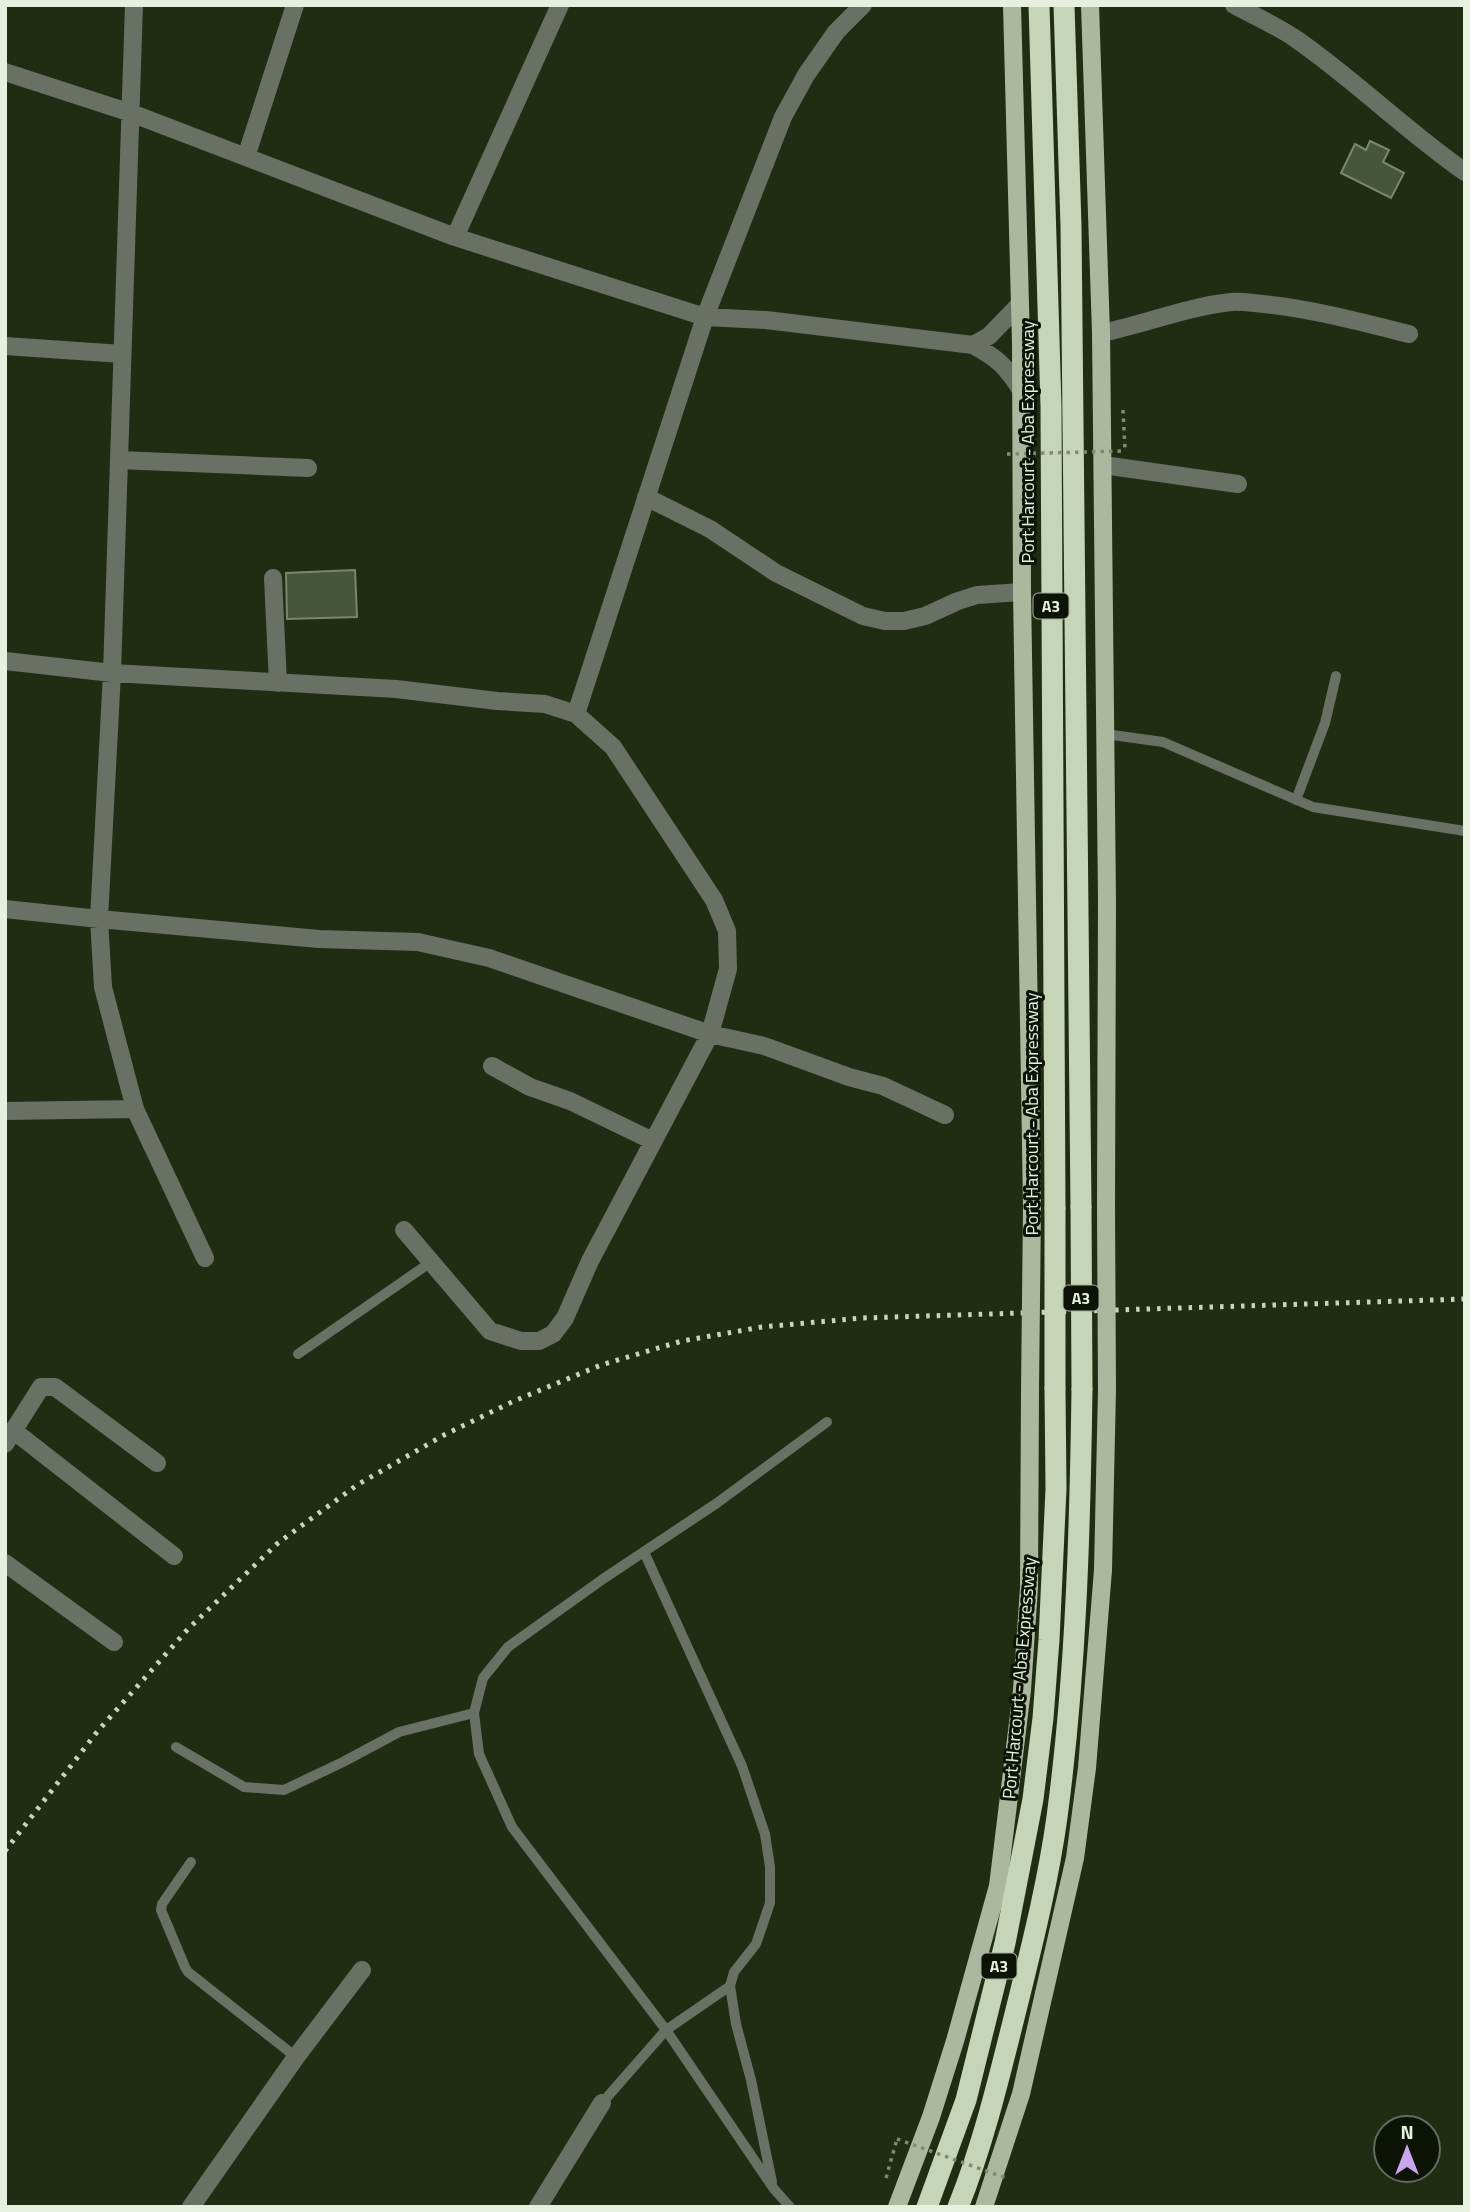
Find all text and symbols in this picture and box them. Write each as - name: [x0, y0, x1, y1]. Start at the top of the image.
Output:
- street label: Port Harcourt - Aba Expressway: [1014, 320, 1041, 563]
- road number: A3: [1034, 594, 1068, 618]
- street label: Port Harcourt - Aba Expressway: [1018, 992, 1045, 1235]
- road number: A3: [1064, 1286, 1098, 1310]
- street label: Port Harcourt - Aba Expressway: [995, 1556, 1043, 1800]
- road number: A3: [982, 1954, 1016, 1978]
- north arrow: [1372, 2114, 1442, 2184]
- text: N: [1400, 2117, 1414, 2146]

